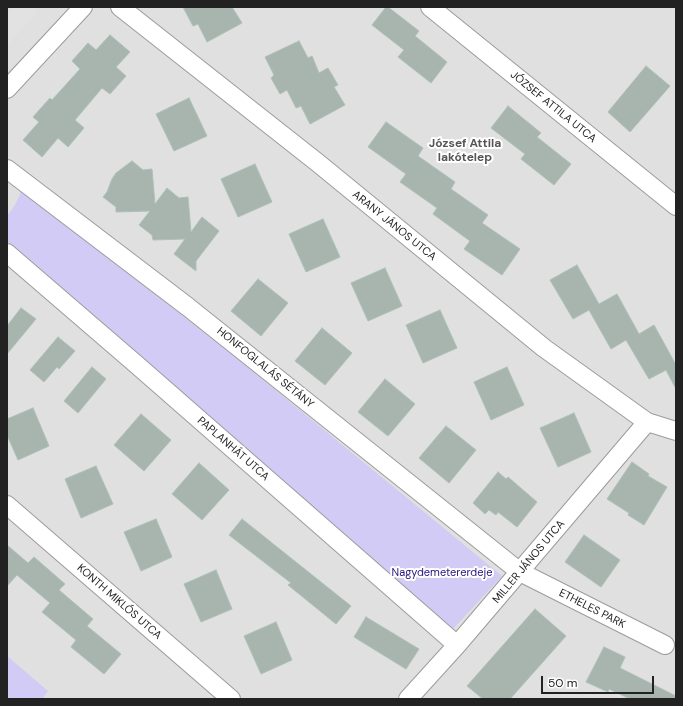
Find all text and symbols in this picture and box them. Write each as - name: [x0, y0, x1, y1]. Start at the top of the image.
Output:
- street label: JÓZSEF ATTILA UTCA: [507, 68, 599, 146]
- district label: József Attila lakótelep: [429, 137, 501, 165]
- street label: ARANY JÁNOS UTCA: [349, 188, 439, 264]
- street label: HONFOGLALÁS SÉTÁNY: [214, 325, 316, 411]
- street label: PAPLANHÁT UTCA: [194, 414, 272, 484]
- street label: MILLER JÁNOS UTCA: [490, 518, 568, 606]
- street label: KONTH MIKLÓS UTCA: [74, 562, 164, 642]
- park label: Nagydemetererdeje: [392, 566, 492, 580]
- street label: ETHELES PARK: [556, 587, 628, 631]
- scale bar: [543, 668, 656, 694]
- text: 50 m: [548, 675, 577, 691]

